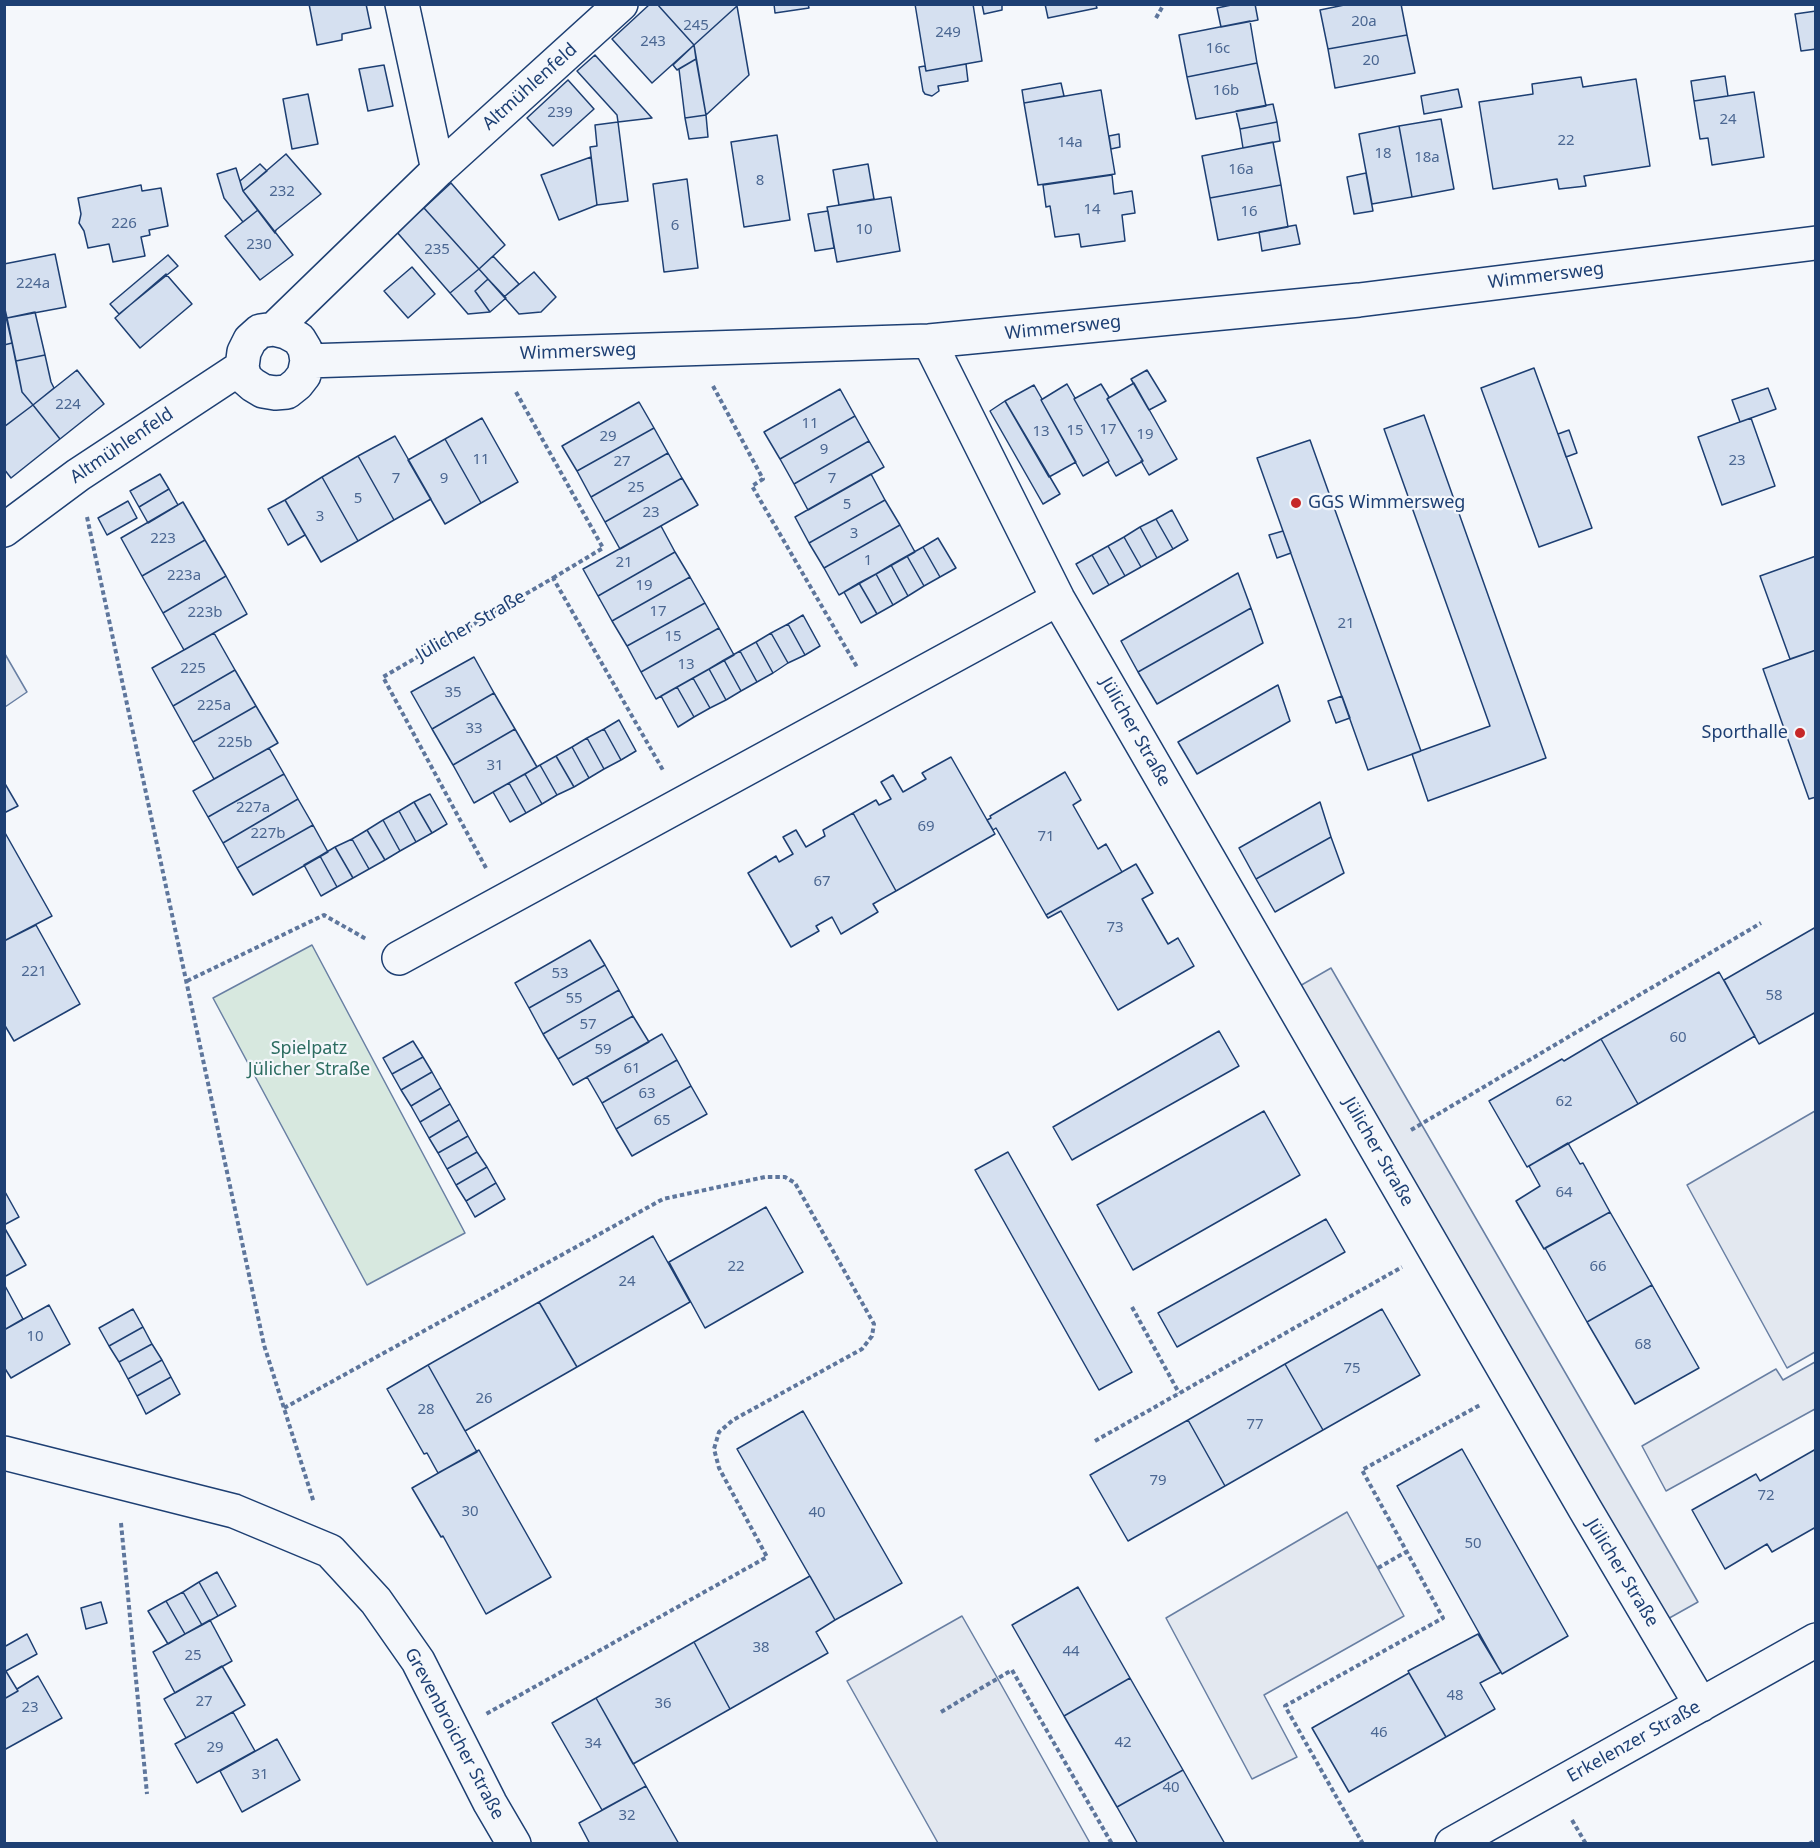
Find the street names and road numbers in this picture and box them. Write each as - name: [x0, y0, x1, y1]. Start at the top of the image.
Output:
- street label: Altmühlenfeld: [478, 39, 582, 135]
- street label: Wimmersweg: [1487, 258, 1605, 294]
- street label: Wimmersweg: [1004, 311, 1122, 345]
- street label: Wimmersweg: [519, 339, 637, 365]
- street label: Altmühlenfeld: [66, 404, 178, 488]
- street label: Jülicher Straße: [413, 586, 529, 666]
- street label: Jülicher Straße: [1095, 674, 1175, 790]
- street label: Jülicher Straße: [1338, 1094, 1418, 1210]
- street label: Jülicher Straße: [1581, 1515, 1663, 1631]
- street label: Grevenbroicher Straße: [400, 1645, 508, 1823]
- street label: Erkelenzer Straße: [1564, 1696, 1704, 1788]

